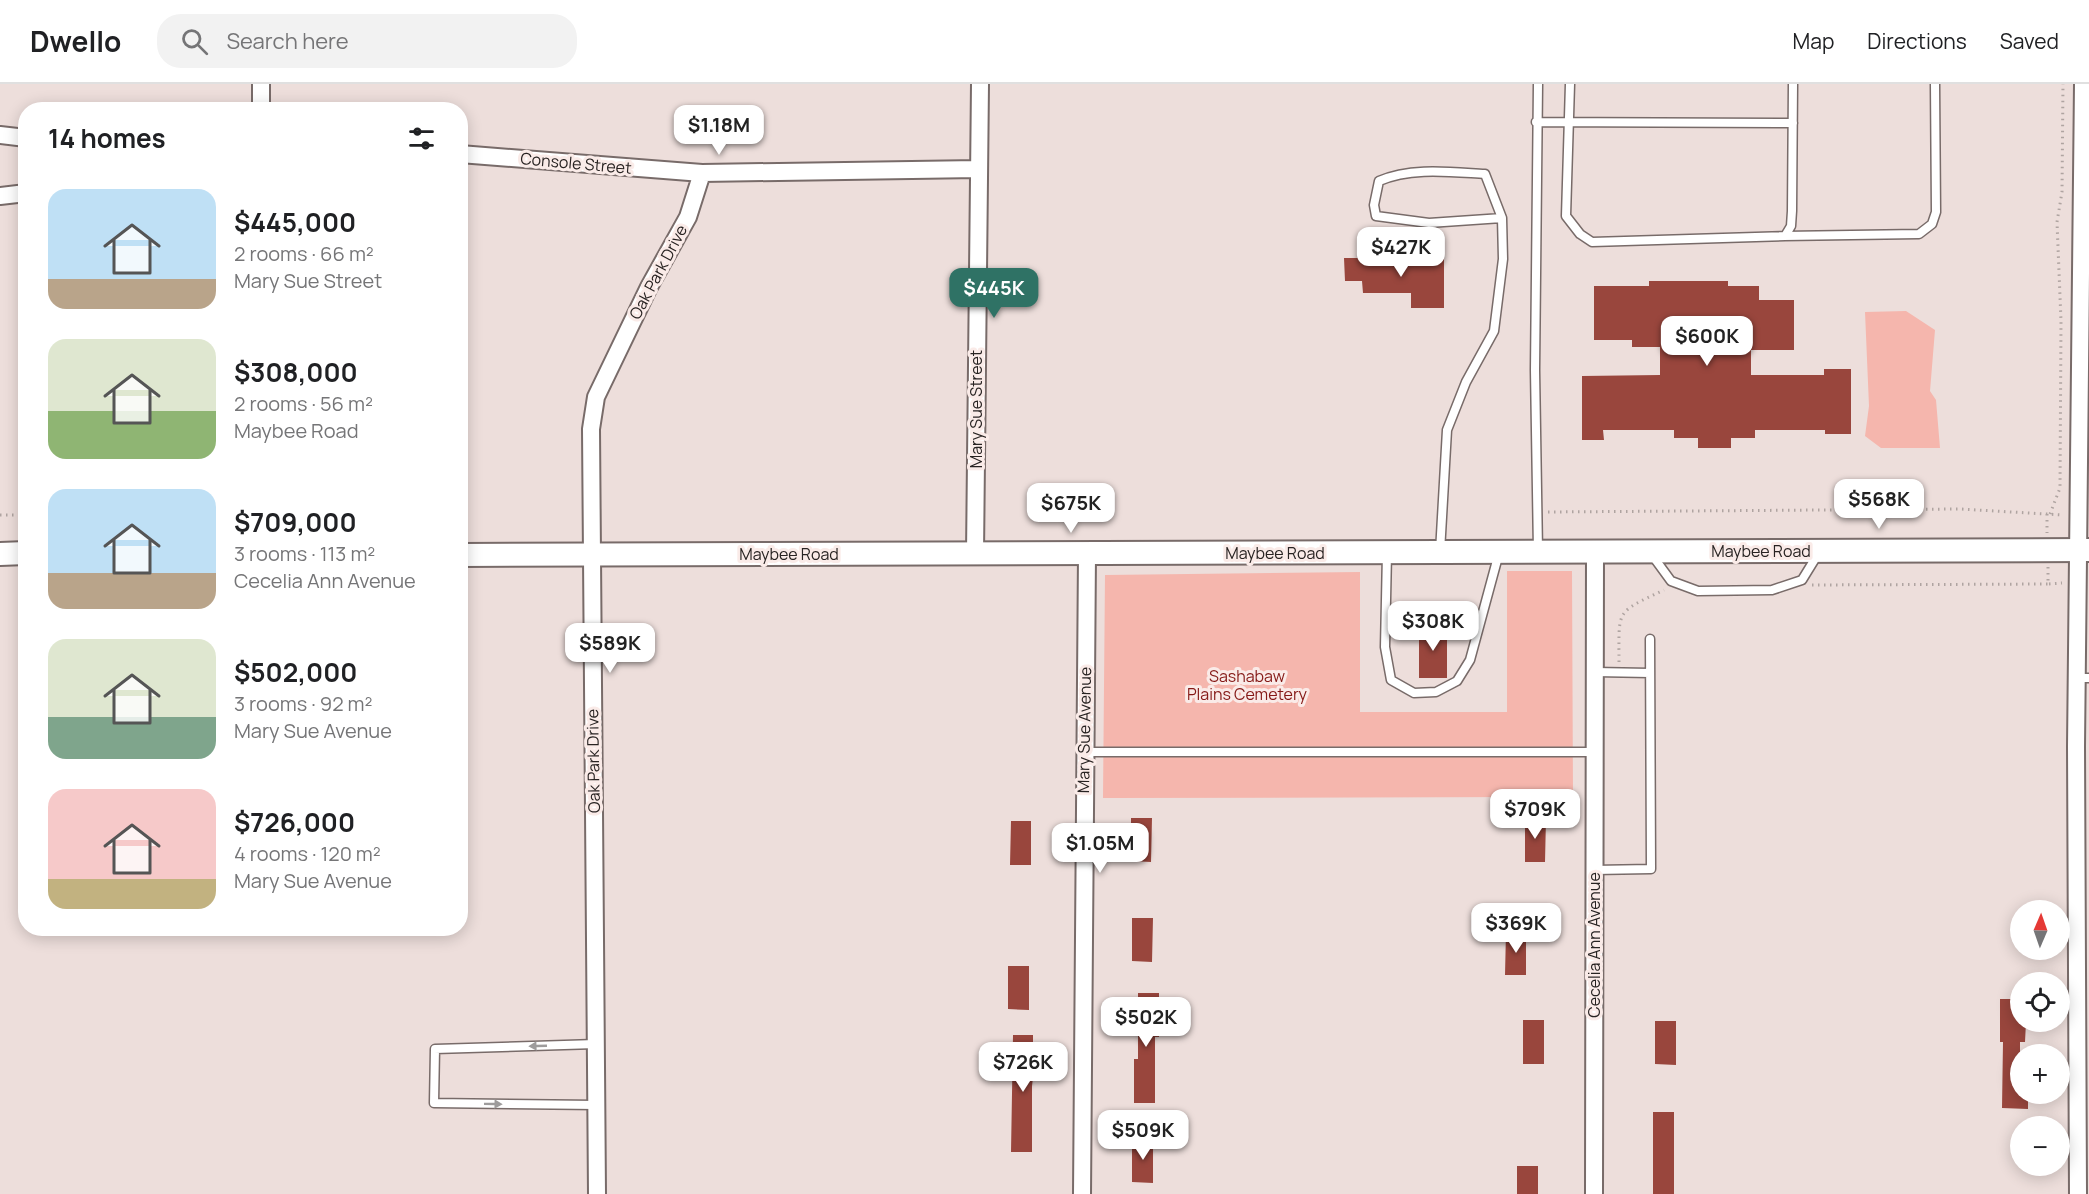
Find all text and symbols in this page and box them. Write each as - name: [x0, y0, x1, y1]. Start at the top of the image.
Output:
- search box: [157, 14, 577, 68]
- text: Dwello: [30, 22, 121, 60]
- icon: search: [178, 25, 211, 58]
- text: Search here: [226, 26, 349, 56]
- text: Map: [1793, 27, 1834, 55]
- text: Directions: [1867, 27, 1967, 55]
- text: Saved: [2000, 27, 2059, 55]
- pin: $1.18M: [670, 105, 768, 156]
- text: $1.18M: [688, 111, 750, 138]
- text: 14 homes: [48, 120, 166, 156]
- icon: filters: [405, 122, 438, 155]
- street label: Console Street: [519, 147, 633, 179]
- text: $445,000: [234, 204, 356, 240]
- icon: home: [96, 213, 168, 285]
- street label: Oak Park Drive: [624, 221, 692, 323]
- pin: $427K: [1359, 227, 1443, 278]
- text: $427K: [1371, 233, 1431, 260]
- text: 2 rooms · 66 m²: [234, 240, 374, 267]
- text: Mary Sue Street: [234, 267, 382, 294]
- pin: $445K: [952, 268, 1036, 319]
- text: $445K: [963, 274, 1025, 301]
- pin: $600K: [1665, 316, 1749, 367]
- text: $600K: [1675, 322, 1739, 349]
- street label: Mary Sue Street: [965, 350, 987, 468]
- text: $308,000: [234, 354, 358, 390]
- icon: home: [96, 363, 168, 435]
- text: 2 rooms · 56 m²: [234, 390, 373, 417]
- text: Maybee Road: [234, 417, 359, 444]
- pin: $568K: [1837, 479, 1921, 530]
- pin: $675K: [1029, 483, 1113, 534]
- text: $568K: [1848, 485, 1910, 512]
- text: $675K: [1041, 489, 1101, 516]
- text: $709,000: [234, 504, 357, 540]
- icon: home: [96, 513, 168, 585]
- text: 3 rooms · 113 m²: [234, 540, 375, 567]
- street label: Maybee Road: [1711, 540, 1811, 562]
- street label: Maybee Road: [1225, 542, 1325, 564]
- street label: Maybee Road: [739, 543, 839, 565]
- text: Cecelia Ann Avenue: [234, 567, 416, 594]
- pin: $308K: [1391, 601, 1475, 652]
- text: $308K: [1402, 607, 1464, 634]
- pin: $589K: [568, 623, 652, 674]
- text: $589K: [579, 629, 641, 656]
- text: $502,000: [234, 654, 357, 690]
- icon: home: [96, 663, 168, 735]
- park label: Sashabaw Plains Cemetery: [1187, 665, 1308, 705]
- street label: Mary Sue Avenue: [1072, 667, 1096, 793]
- text: 3 rooms · 92 m²: [234, 690, 373, 717]
- street label: Oak Park Drive: [581, 709, 605, 813]
- text: Mary Sue Avenue: [234, 717, 392, 744]
- pin: $709K: [1493, 789, 1577, 840]
- text: $709K: [1504, 795, 1566, 822]
- text: $726,000: [234, 804, 355, 840]
- icon: home: [96, 813, 168, 885]
- pin: $1.05M: [1051, 823, 1149, 874]
- text: $1.05M: [1066, 829, 1134, 856]
- text: 4 rooms · 120 m²: [234, 840, 381, 867]
- text: Mary Sue Avenue: [234, 867, 392, 894]
- street label: Cecelia Ann Avenue: [1583, 872, 1605, 1018]
- north arrow: [2010, 900, 2070, 960]
- map controls: [2010, 900, 2070, 1176]
- pin: $369K: [1474, 903, 1558, 954]
- text: $369K: [1485, 909, 1547, 936]
- button: locate: [2010, 972, 2070, 1032]
- pin: $502K: [1104, 997, 1188, 1048]
- text: $502K: [1115, 1003, 1177, 1030]
- one-way arrow: [529, 1041, 548, 1051]
- pin: $726K: [981, 1042, 1065, 1093]
- button: +: [2010, 1044, 2070, 1104]
- text: $726K: [993, 1048, 1053, 1075]
- one-way arrow: [483, 1099, 502, 1109]
- pin: $509K: [1101, 1110, 1185, 1161]
- text: $509K: [1112, 1116, 1174, 1143]
- button: −: [2010, 1116, 2070, 1176]

